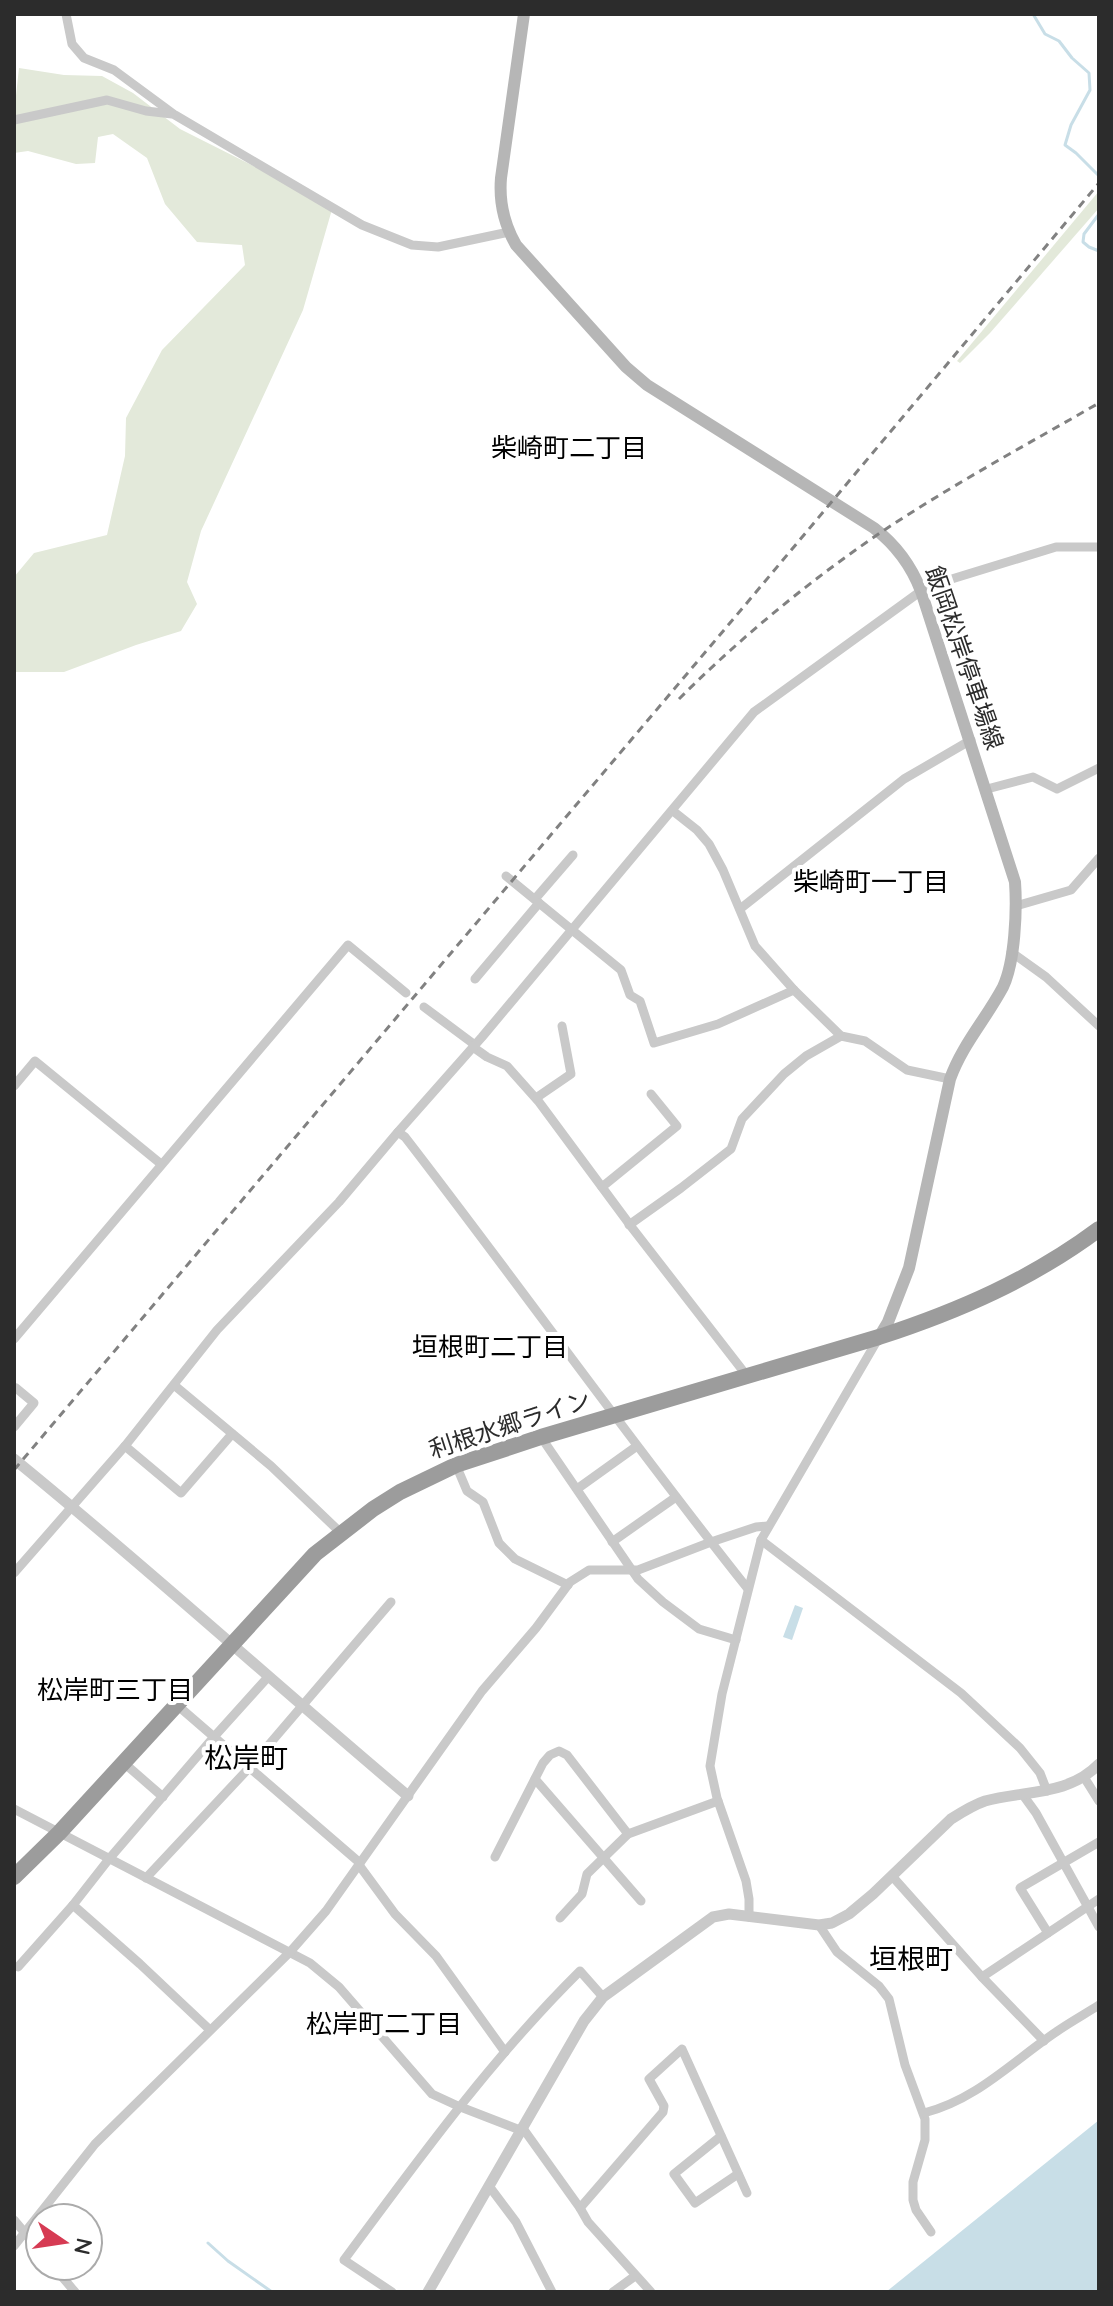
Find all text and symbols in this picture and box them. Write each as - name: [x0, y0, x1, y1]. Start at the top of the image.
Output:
- district label: 柴崎町二丁目: [491, 431, 647, 464]
- street label: 飯岡松岸停車場線: [920, 562, 1010, 753]
- district label: 柴崎町一丁目: [793, 865, 949, 898]
- district label: 垣根町二丁目: [412, 1330, 568, 1363]
- street label: 利根水郷ライン: [425, 1384, 594, 1464]
- district label: 松岸町三丁目: [37, 1673, 193, 1706]
- district label: 松岸町: [204, 1740, 288, 1775]
- district label: 垣根町: [869, 1941, 953, 1976]
- district label: 松岸町二丁目: [306, 2007, 462, 2040]
- north arrow: [24, 2202, 104, 2282]
- text: N: [68, 2235, 99, 2258]

